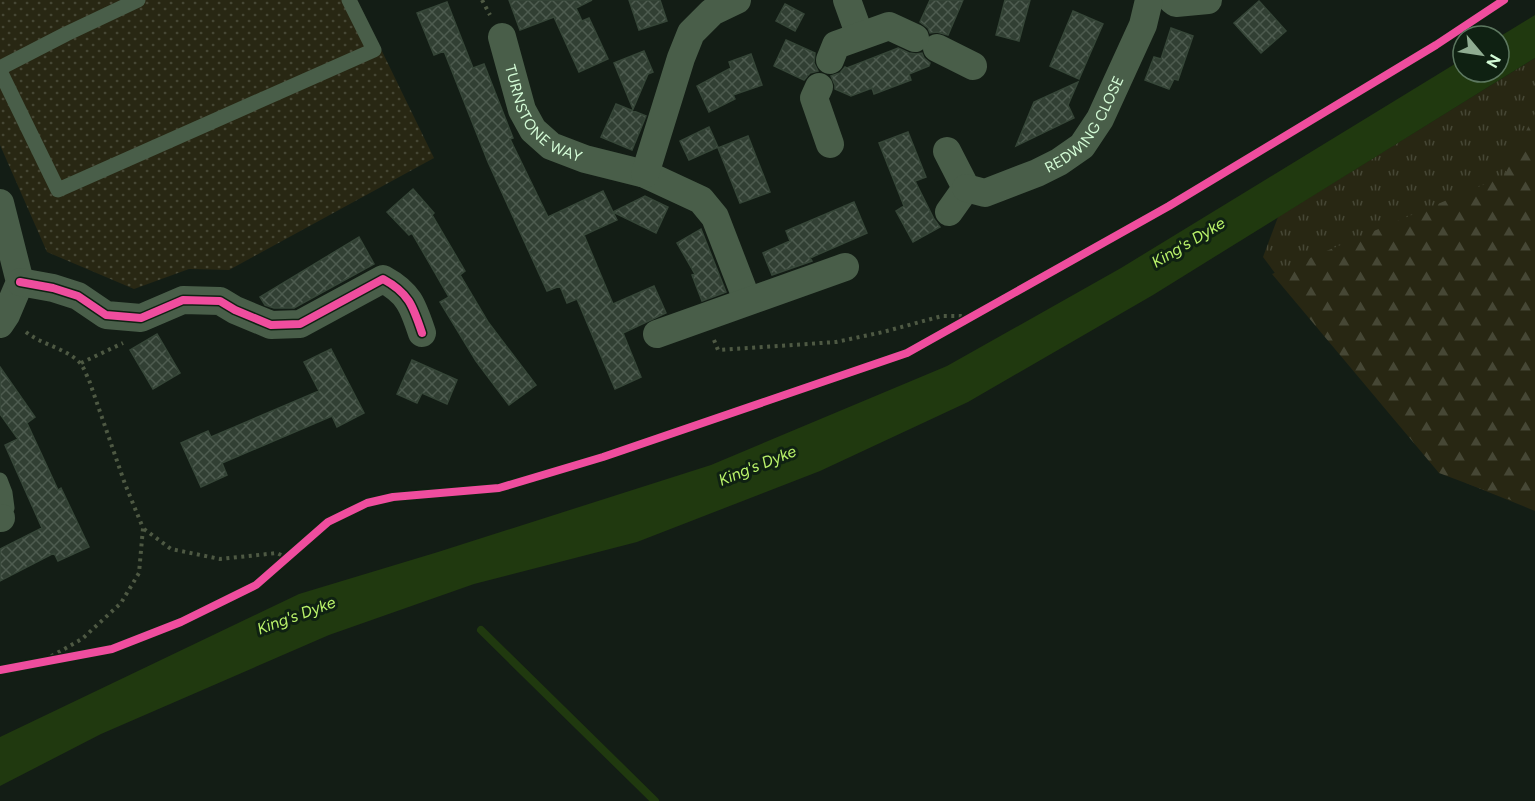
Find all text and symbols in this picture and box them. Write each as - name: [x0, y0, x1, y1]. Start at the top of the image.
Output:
- north arrow: [1451, 24, 1511, 84]
- text: N: [1482, 51, 1505, 71]
- street label: TURNSTONE WAY: [501, 62, 585, 166]
- street label: REDWING CLOSE: [1042, 73, 1128, 177]
- water label: King's Dyke: [1148, 213, 1229, 272]
- water label: King's Dyke: [716, 441, 799, 490]
- water label: King's Dyke: [254, 592, 338, 638]

